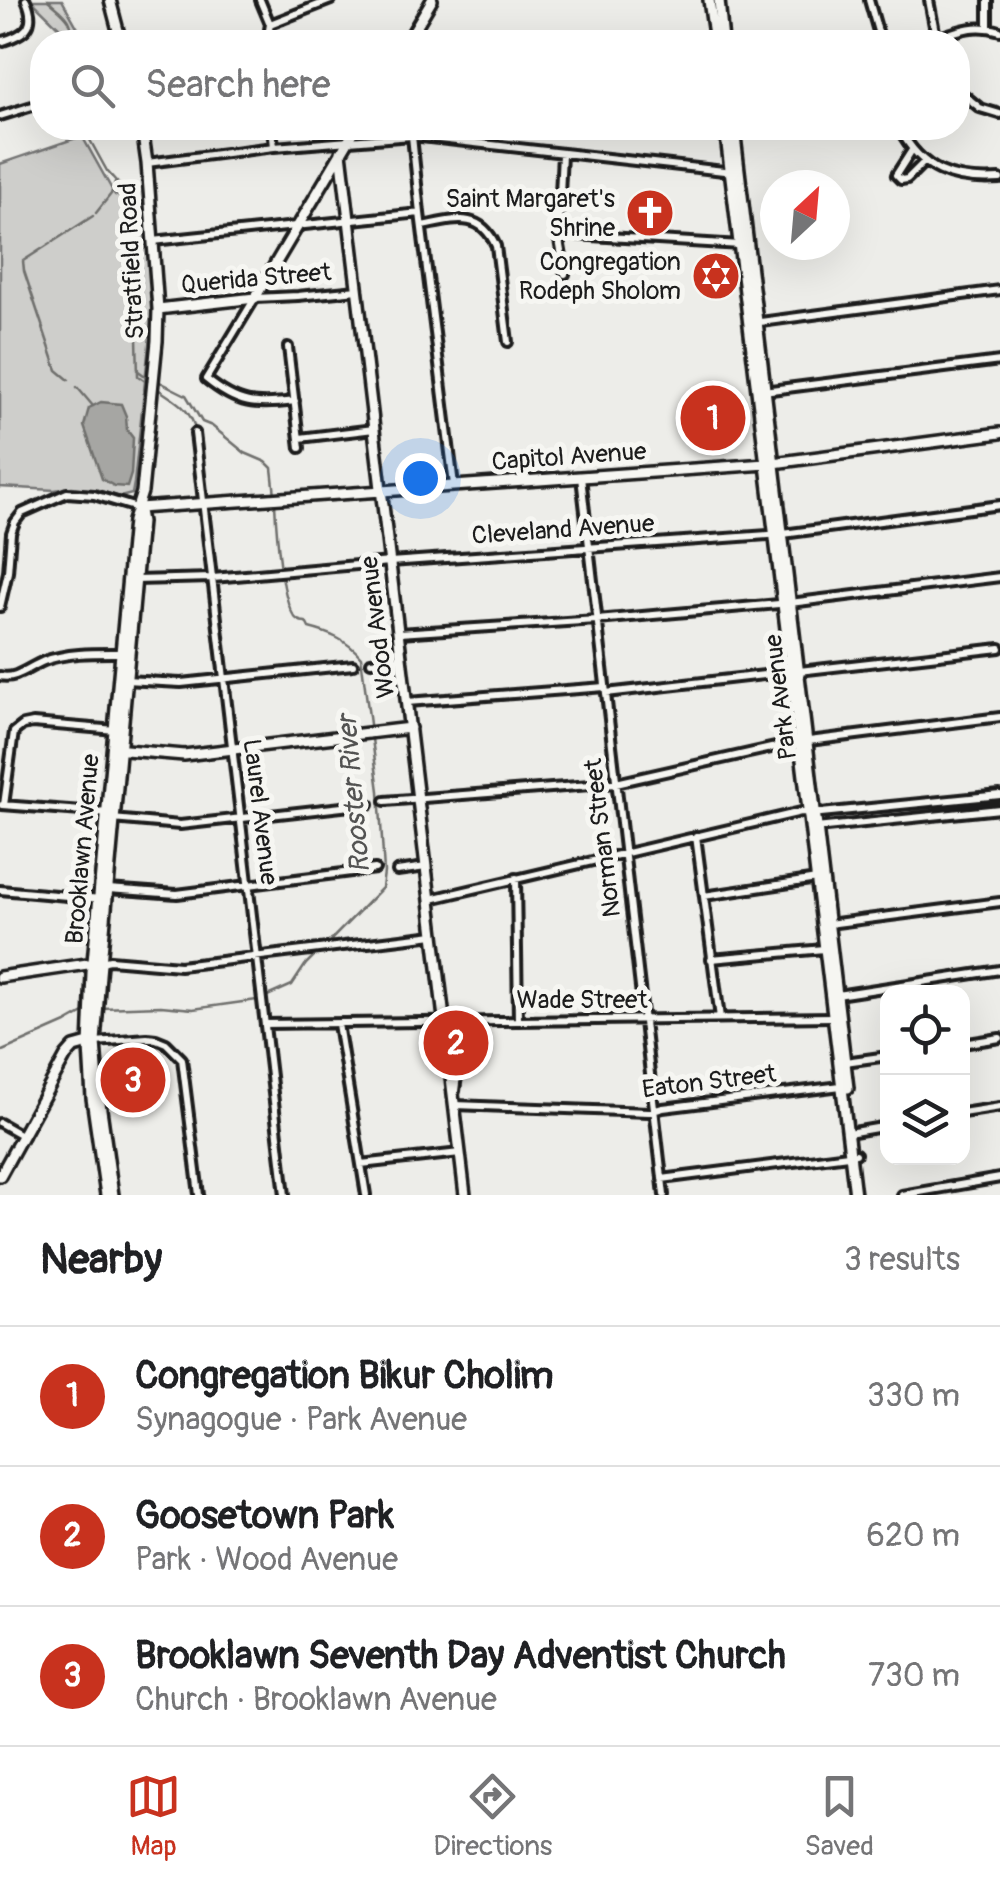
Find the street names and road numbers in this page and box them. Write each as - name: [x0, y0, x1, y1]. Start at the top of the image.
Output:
- street label: Stratfield Road: [112, 182, 152, 340]
- street label: Querida Street: [180, 257, 333, 301]
- street label: Capitol Avenue: [491, 436, 648, 478]
- street label: Cleveland Avenue: [471, 508, 656, 552]
- street label: Wood Avenue: [354, 554, 402, 700]
- street label: Park Avenue: [758, 632, 804, 761]
- street label: Laurel Avenue: [236, 737, 284, 887]
- street label: Brooklawn Avenue: [59, 752, 107, 945]
- street label: Norman Street: [578, 756, 628, 919]
- street label: Wade Street: [516, 985, 648, 1016]
- street label: Eaton Street: [640, 1058, 779, 1106]

